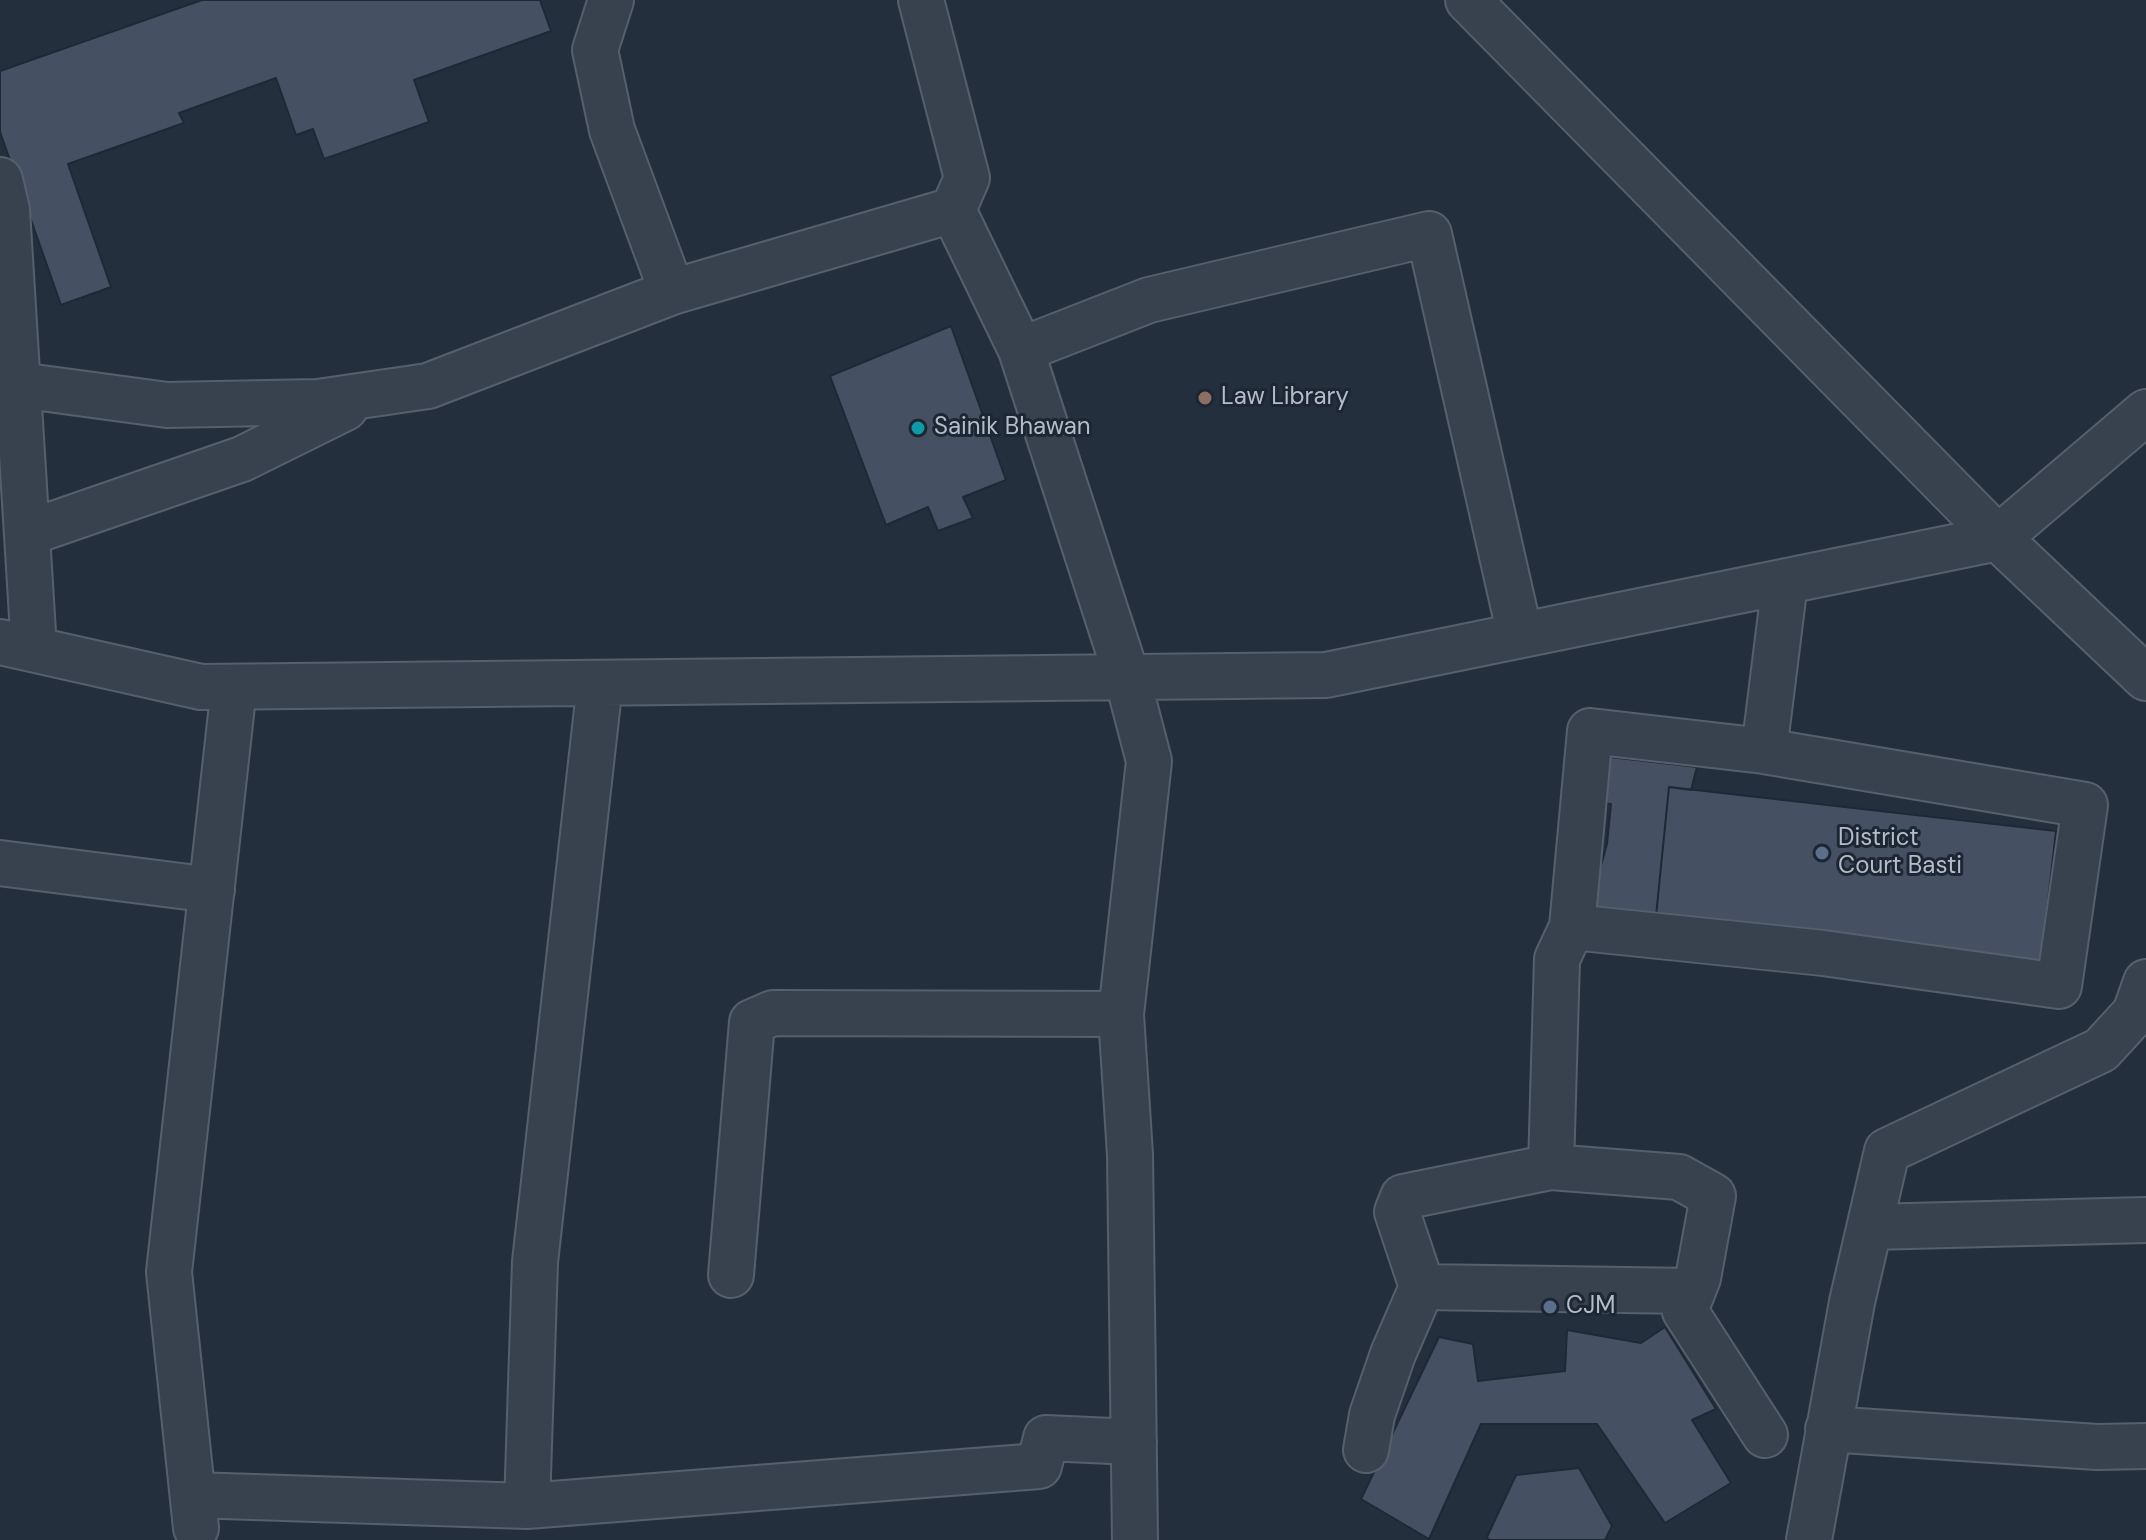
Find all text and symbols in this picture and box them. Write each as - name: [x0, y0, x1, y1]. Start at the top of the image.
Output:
- place label: Law Library: [1221, 384, 1349, 412]
- marker: Law Library: [1196, 389, 1214, 407]
- place label: Sainik Bhawan: [934, 414, 1091, 442]
- marker: Sainik Bhawan: [909, 419, 927, 437]
- place label: District Court Basti: [1838, 825, 1962, 881]
- marker: District Court Basti: [1813, 844, 1831, 862]
- place label: CJM: [1566, 1293, 1615, 1321]
- marker: CJM: [1541, 1298, 1559, 1316]

